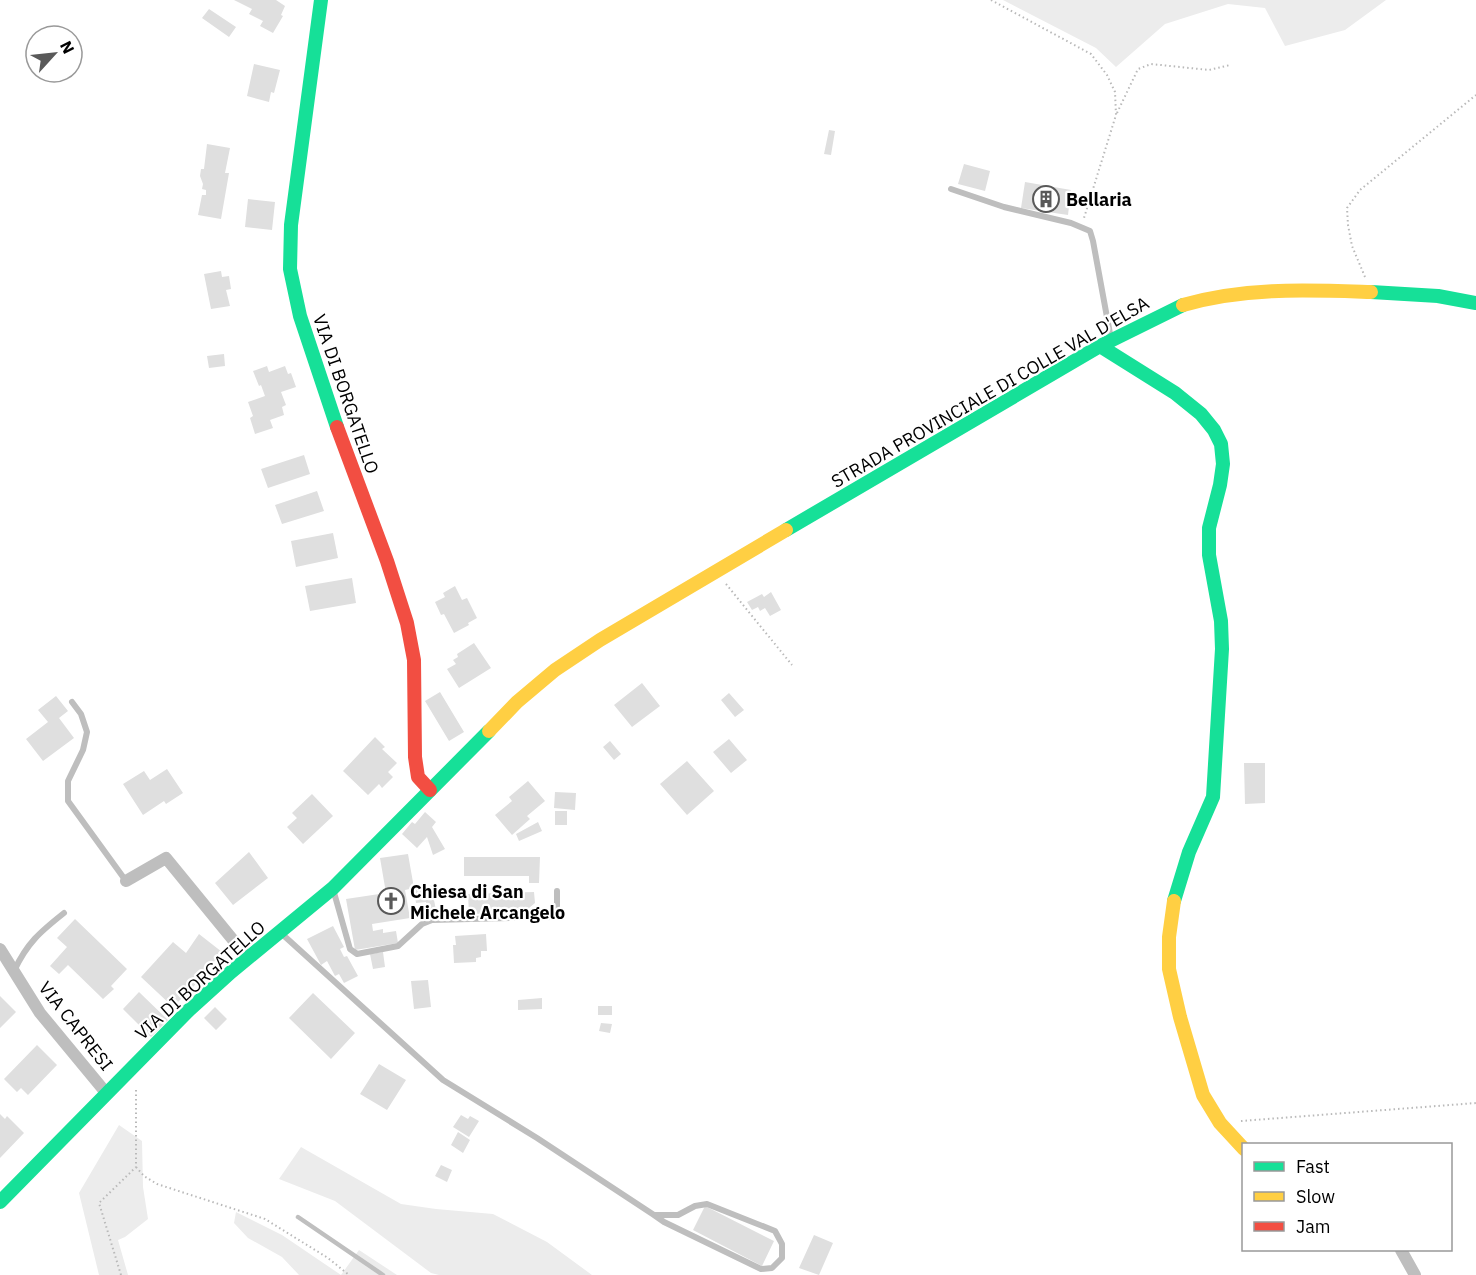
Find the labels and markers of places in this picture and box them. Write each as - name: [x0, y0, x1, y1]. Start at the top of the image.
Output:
- building icon: Bellaria: [1031, 184, 1061, 214]
- place label: Bellaria: [1066, 188, 1132, 211]
- place label: Chiesa di San Michele Arcangelo: [410, 880, 565, 924]
- church icon: Chiesa di San Michele Arcangelo: [376, 886, 406, 916]

